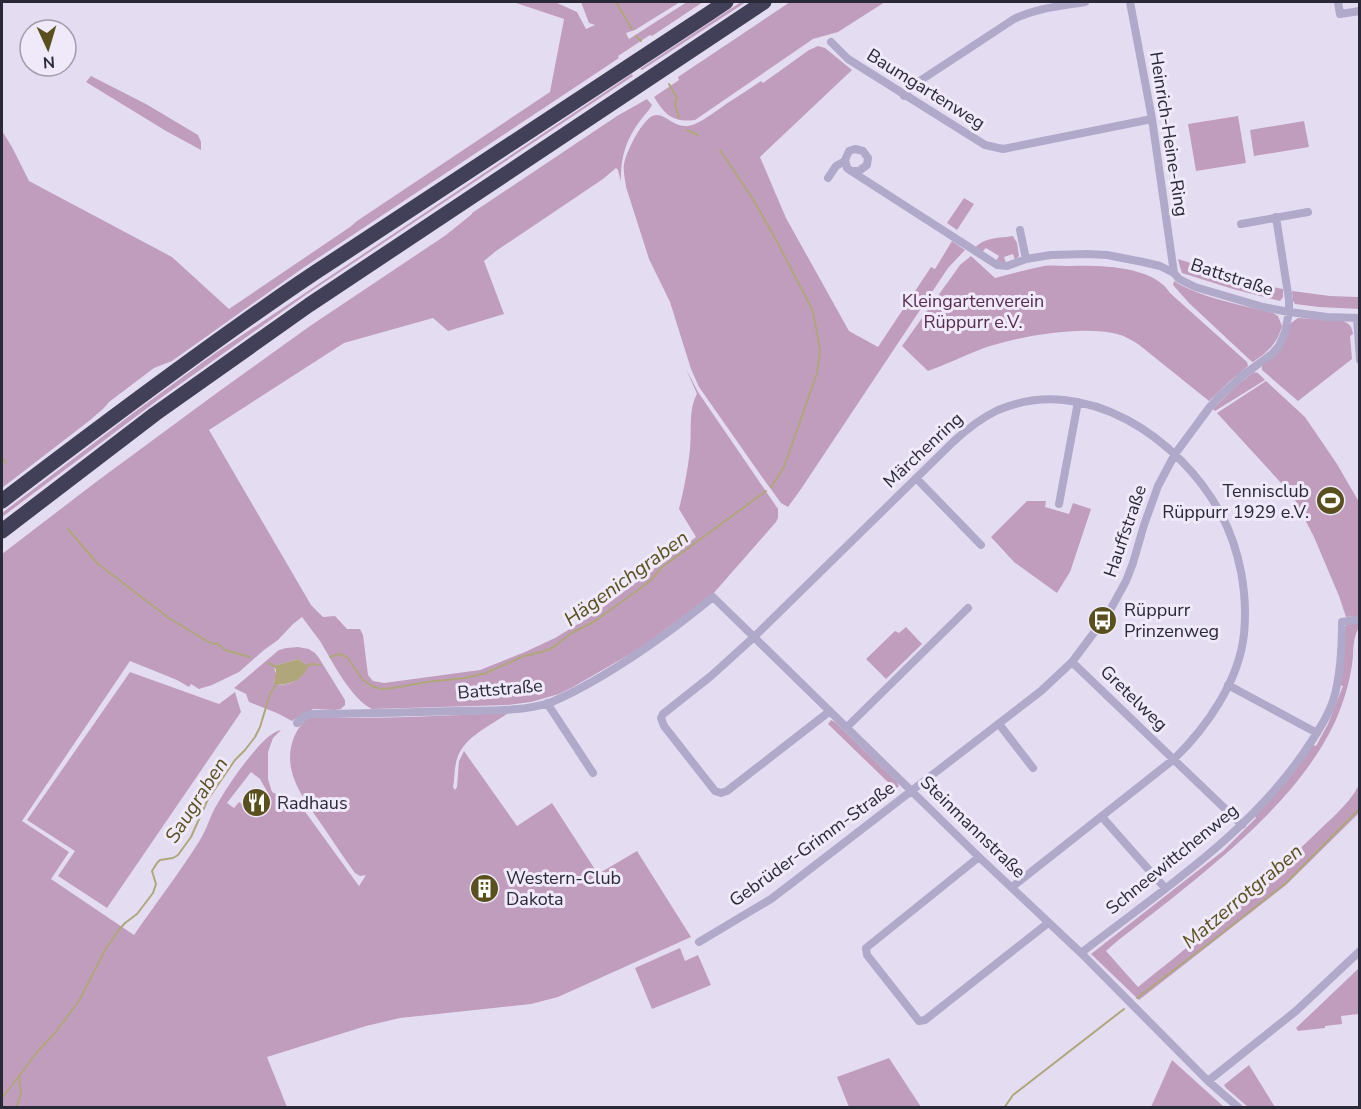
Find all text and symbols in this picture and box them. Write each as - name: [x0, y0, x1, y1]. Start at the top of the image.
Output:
- north arrow: [18, 18, 78, 78]
- street label: Baumgartenweg: [862, 43, 990, 135]
- street label: Heinrich-Heine-Ring: [1144, 50, 1194, 218]
- text: N: [42, 51, 56, 73]
- street label: Battstraße: [1188, 252, 1276, 302]
- park label: Kleingartenverein Rüppurr e.V.: [902, 289, 1044, 334]
- street label: Märchenring: [878, 407, 968, 493]
- place label: Tennisclub Rüppurr 1929 e.V.: [1162, 479, 1309, 524]
- street label: Hauffstraße: [1098, 482, 1152, 580]
- sports icon: Tennisclub Rüppurr 1929 e.V.: [1314, 485, 1346, 517]
- water label: Hägenichgraben: [559, 524, 694, 633]
- place label: Rüppurr Prinzenweg: [1124, 598, 1219, 643]
- bus stop icon: Rüppurr Prinzenweg: [1087, 604, 1119, 636]
- street label: Gretelweg: [1095, 660, 1173, 736]
- street label: Battstraße: [456, 673, 544, 705]
- water label: Saugraben: [159, 752, 234, 848]
- street label: Steinmannstraße: [915, 770, 1031, 884]
- street label: Gebrüder-Grimm-Straße: [724, 776, 900, 912]
- restaurant icon: Radhaus: [240, 787, 272, 819]
- place label: Radhaus: [277, 791, 348, 815]
- street label: Schneewittchenweg: [1101, 798, 1243, 920]
- water label: Matzerrotgraben: [1176, 838, 1308, 955]
- place label: Western-Club Dakota: [506, 866, 621, 911]
- building icon: Western-Club Dakota: [469, 872, 501, 904]

